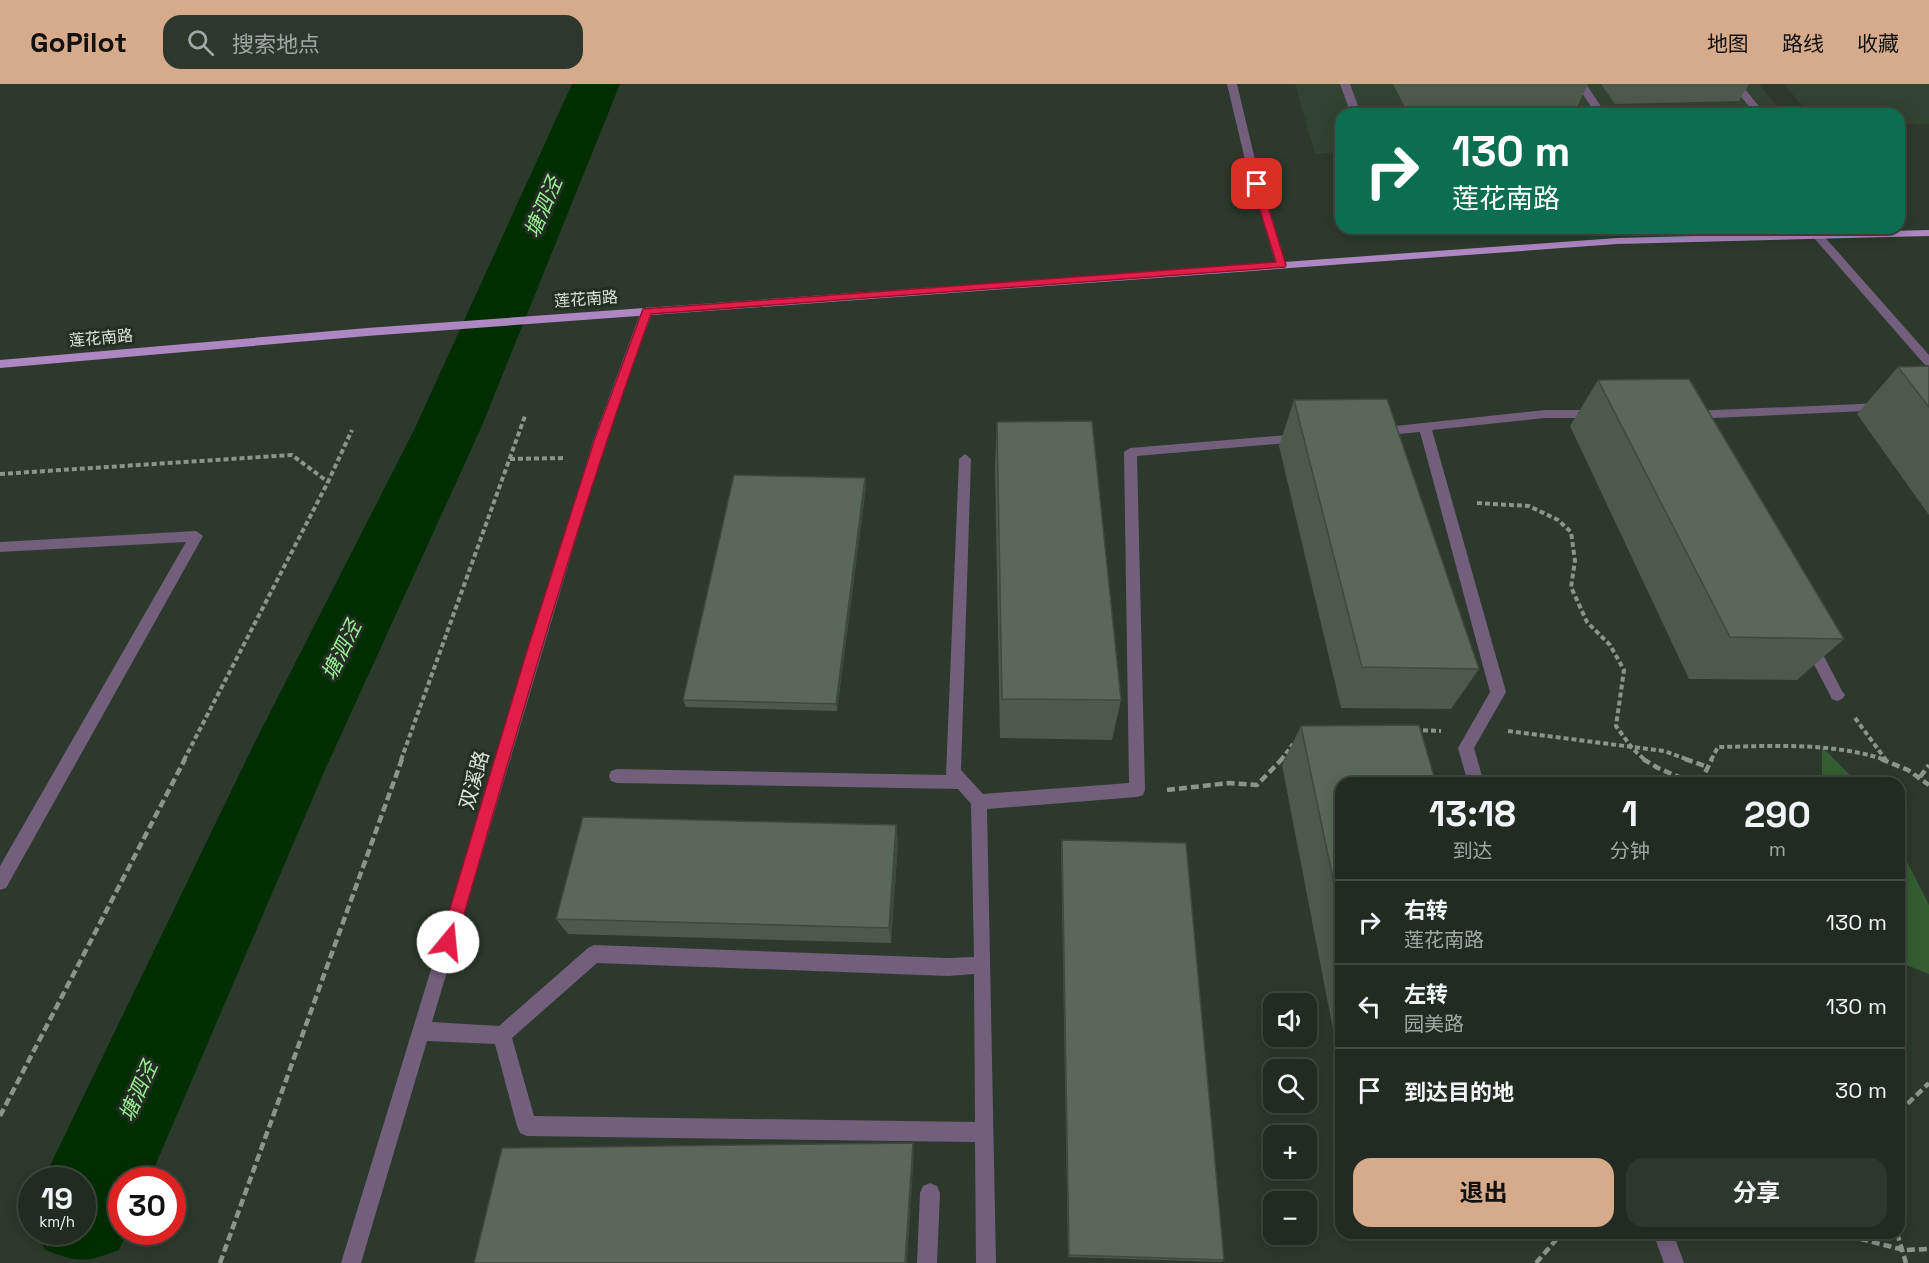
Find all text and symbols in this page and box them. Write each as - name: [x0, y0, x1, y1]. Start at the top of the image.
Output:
- search box: [163, 15, 583, 69]
- text: GoPilot: [30, 24, 127, 60]
- icon: search: [184, 26, 217, 59]
- text: 搜索地点: [232, 30, 320, 58]
- text: 地图: [1707, 30, 1749, 57]
- text: 路线: [1782, 30, 1824, 57]
- text: 收藏: [1857, 30, 1899, 57]
- text: 130 m: [1452, 125, 1570, 178]
- icon: right: [1353, 132, 1431, 210]
- pin: [1231, 158, 1282, 209]
- icon: arrive: [1240, 167, 1273, 200]
- water label: 塘泗泾: [518, 171, 569, 241]
- text: 莲花南路: [1452, 181, 1560, 216]
- street label: 莲花南路: [553, 286, 619, 312]
- street label: 莲花南路: [68, 325, 134, 351]
- water label: 塘泗泾: [315, 614, 368, 684]
- street label: 双溪路: [453, 748, 495, 812]
- text: 13:18: [1429, 791, 1516, 837]
- text: 1: [1622, 791, 1638, 837]
- text: 290: [1744, 792, 1811, 838]
- text: m: [1769, 836, 1786, 862]
- text: 到达: [1452, 838, 1492, 864]
- text: 分钟: [1610, 838, 1650, 864]
- text: 右转: [1404, 896, 1448, 924]
- icon: right: [1353, 906, 1386, 939]
- text: 130 m: [1826, 908, 1887, 936]
- position arrow: [416, 910, 480, 974]
- text: 莲花南路: [1404, 927, 1484, 953]
- text: 左转: [1404, 980, 1448, 1008]
- icon: left: [1353, 990, 1386, 1023]
- text: 130 m: [1826, 992, 1887, 1020]
- map controls: [1263, 993, 1317, 1245]
- button: sound: [1263, 993, 1317, 1047]
- text: 园美路: [1404, 1011, 1464, 1037]
- water label: 塘泗泾: [113, 1055, 164, 1125]
- button: search: [1263, 1059, 1317, 1113]
- icon: arrive: [1353, 1074, 1386, 1107]
- text: 30 m: [1835, 1076, 1887, 1104]
- text: 到达目的地: [1404, 1078, 1514, 1106]
- button: +: [1263, 1125, 1317, 1179]
- button: 退出: [1353, 1158, 1614, 1227]
- button: 分享: [1626, 1158, 1887, 1227]
- speed limit sign: 30: [108, 1167, 186, 1245]
- text: 19: [41, 1179, 73, 1218]
- button: −: [1263, 1191, 1317, 1245]
- text: km/h: [39, 1212, 75, 1231]

